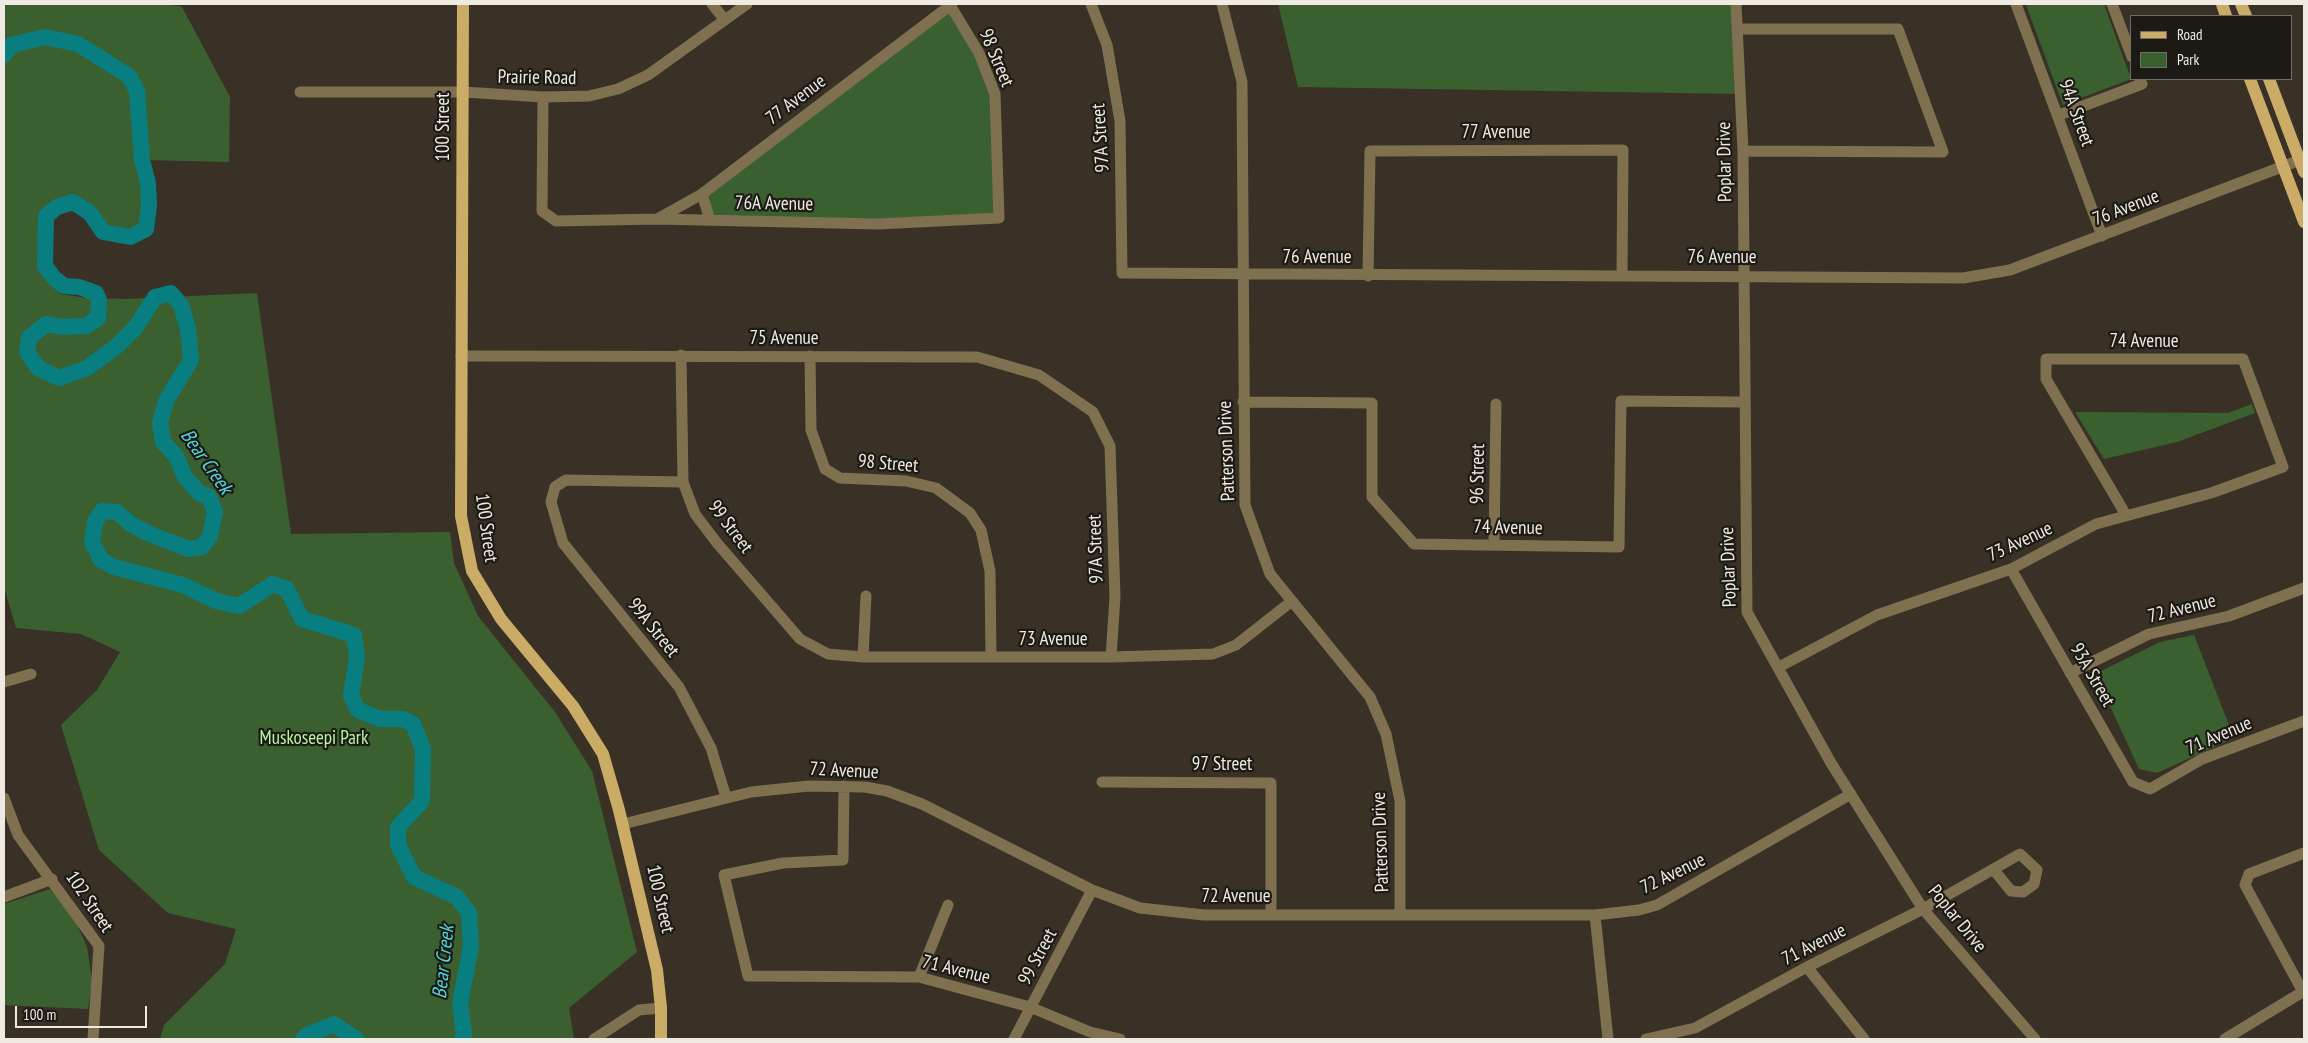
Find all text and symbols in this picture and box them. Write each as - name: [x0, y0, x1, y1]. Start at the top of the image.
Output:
- legend: [2130, 15, 2293, 80]
- text: Road: [2177, 25, 2203, 44]
- street label: 98 Street: [974, 26, 1018, 90]
- text: Park: [2177, 50, 2199, 69]
- street label: Prairie Road: [498, 66, 576, 90]
- street label: 77 Avenue: [762, 70, 830, 130]
- street label: 94A Street: [2053, 76, 2099, 150]
- street label: 100 Street: [433, 92, 455, 162]
- street label: 97A Street: [1087, 103, 1115, 173]
- street label: 77 Avenue: [1461, 122, 1531, 144]
- street label: Poplar Drive: [1713, 122, 1737, 202]
- street label: 76 Avenue: [2090, 185, 2162, 231]
- street label: 76A Avenue: [735, 192, 813, 216]
- street label: 76 Avenue: [1282, 247, 1352, 269]
- street label: 76 Avenue: [1687, 247, 1757, 269]
- street label: 75 Avenue: [749, 328, 819, 350]
- street label: 74 Avenue: [2109, 331, 2179, 353]
- street label: Patterson Drive: [1214, 400, 1240, 502]
- water label: Bear Creek: [175, 425, 237, 499]
- street label: 96 Street: [1466, 444, 1490, 504]
- street label: 98 Street: [857, 450, 919, 478]
- street label: 100 Street: [470, 492, 502, 564]
- street label: 99 Street: [703, 496, 757, 558]
- street label: 97A Street: [1083, 514, 1109, 584]
- street label: 74 Avenue: [1473, 516, 1543, 540]
- street label: 73 Avenue: [1984, 517, 2056, 567]
- street label: Poplar Drive: [1716, 526, 1742, 608]
- street label: 72 Avenue: [2146, 590, 2218, 628]
- street label: 99A Street: [622, 594, 684, 662]
- street label: 73 Avenue: [1018, 629, 1088, 651]
- street label: 93A Street: [2065, 639, 2119, 711]
- street label: 71 Avenue: [2183, 712, 2255, 760]
- park label: Muskoseepi Park: [260, 728, 368, 750]
- street label: 97 Street: [1192, 754, 1252, 776]
- street label: 72 Avenue: [809, 758, 879, 784]
- street label: Patterson Drive: [1368, 791, 1394, 893]
- street label: 72 Avenue: [1637, 849, 1709, 899]
- street label: 100 Street: [641, 863, 679, 935]
- street label: 102 Street: [60, 867, 118, 937]
- street label: Poplar Drive: [1923, 881, 1991, 957]
- street label: 72 Avenue: [1201, 886, 1271, 908]
- street label: 71 Avenue: [1778, 919, 1850, 971]
- water label: Bear Creek: [428, 924, 460, 1000]
- street label: 99 Street: [1014, 925, 1062, 989]
- street label: 71 Avenue: [920, 951, 992, 989]
- scale bar: [18, 996, 150, 1028]
- text: 100 m: [23, 1005, 56, 1024]

